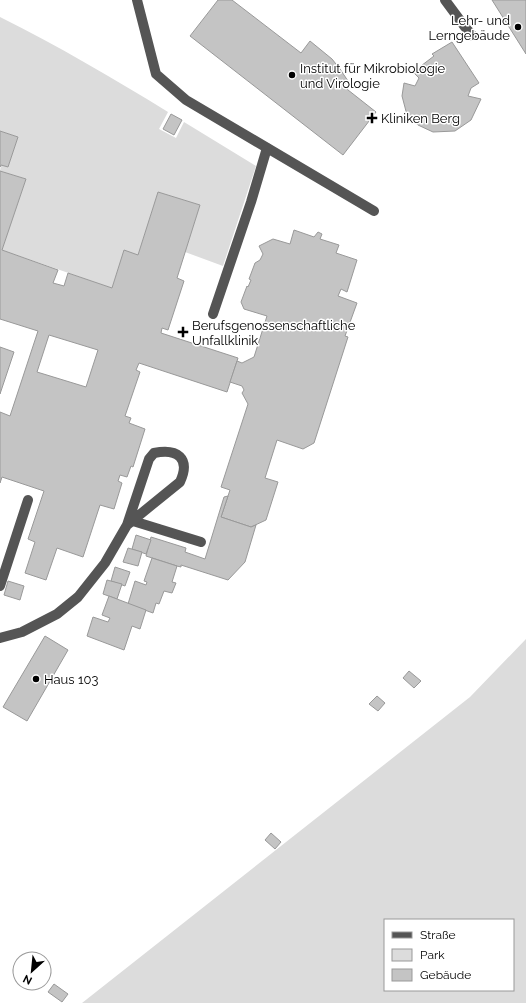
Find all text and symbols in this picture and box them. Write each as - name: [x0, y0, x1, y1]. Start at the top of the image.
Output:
- place label: Lehr- und Lerngebäude: [429, 13, 510, 43]
- marker: Lehr- und Lerngebäude: [513, 22, 523, 32]
- place label: Institut für Mikrobiologie und Virologie: [300, 61, 446, 91]
- marker: Institut für Mikrobiologie und Virologie: [287, 70, 297, 80]
- place label: Kliniken Berg: [381, 111, 460, 126]
- marker: Kliniken Berg: [366, 112, 378, 124]
- place label: Berufsgenossenschaftliche Unfallklinik: [192, 318, 356, 348]
- marker: Berufsgenossenschaftliche Unfallklinik: [177, 326, 189, 338]
- place label: Haus 103: [44, 672, 98, 687]
- marker: Haus 103: [31, 674, 41, 684]
- legend: [384, 919, 514, 991]
- text: Straße: [420, 928, 456, 942]
- text: Park: [420, 948, 445, 962]
- north arrow: [12, 951, 52, 991]
- text: Gebäude: [420, 968, 471, 982]
- text: N: [21, 972, 34, 987]

